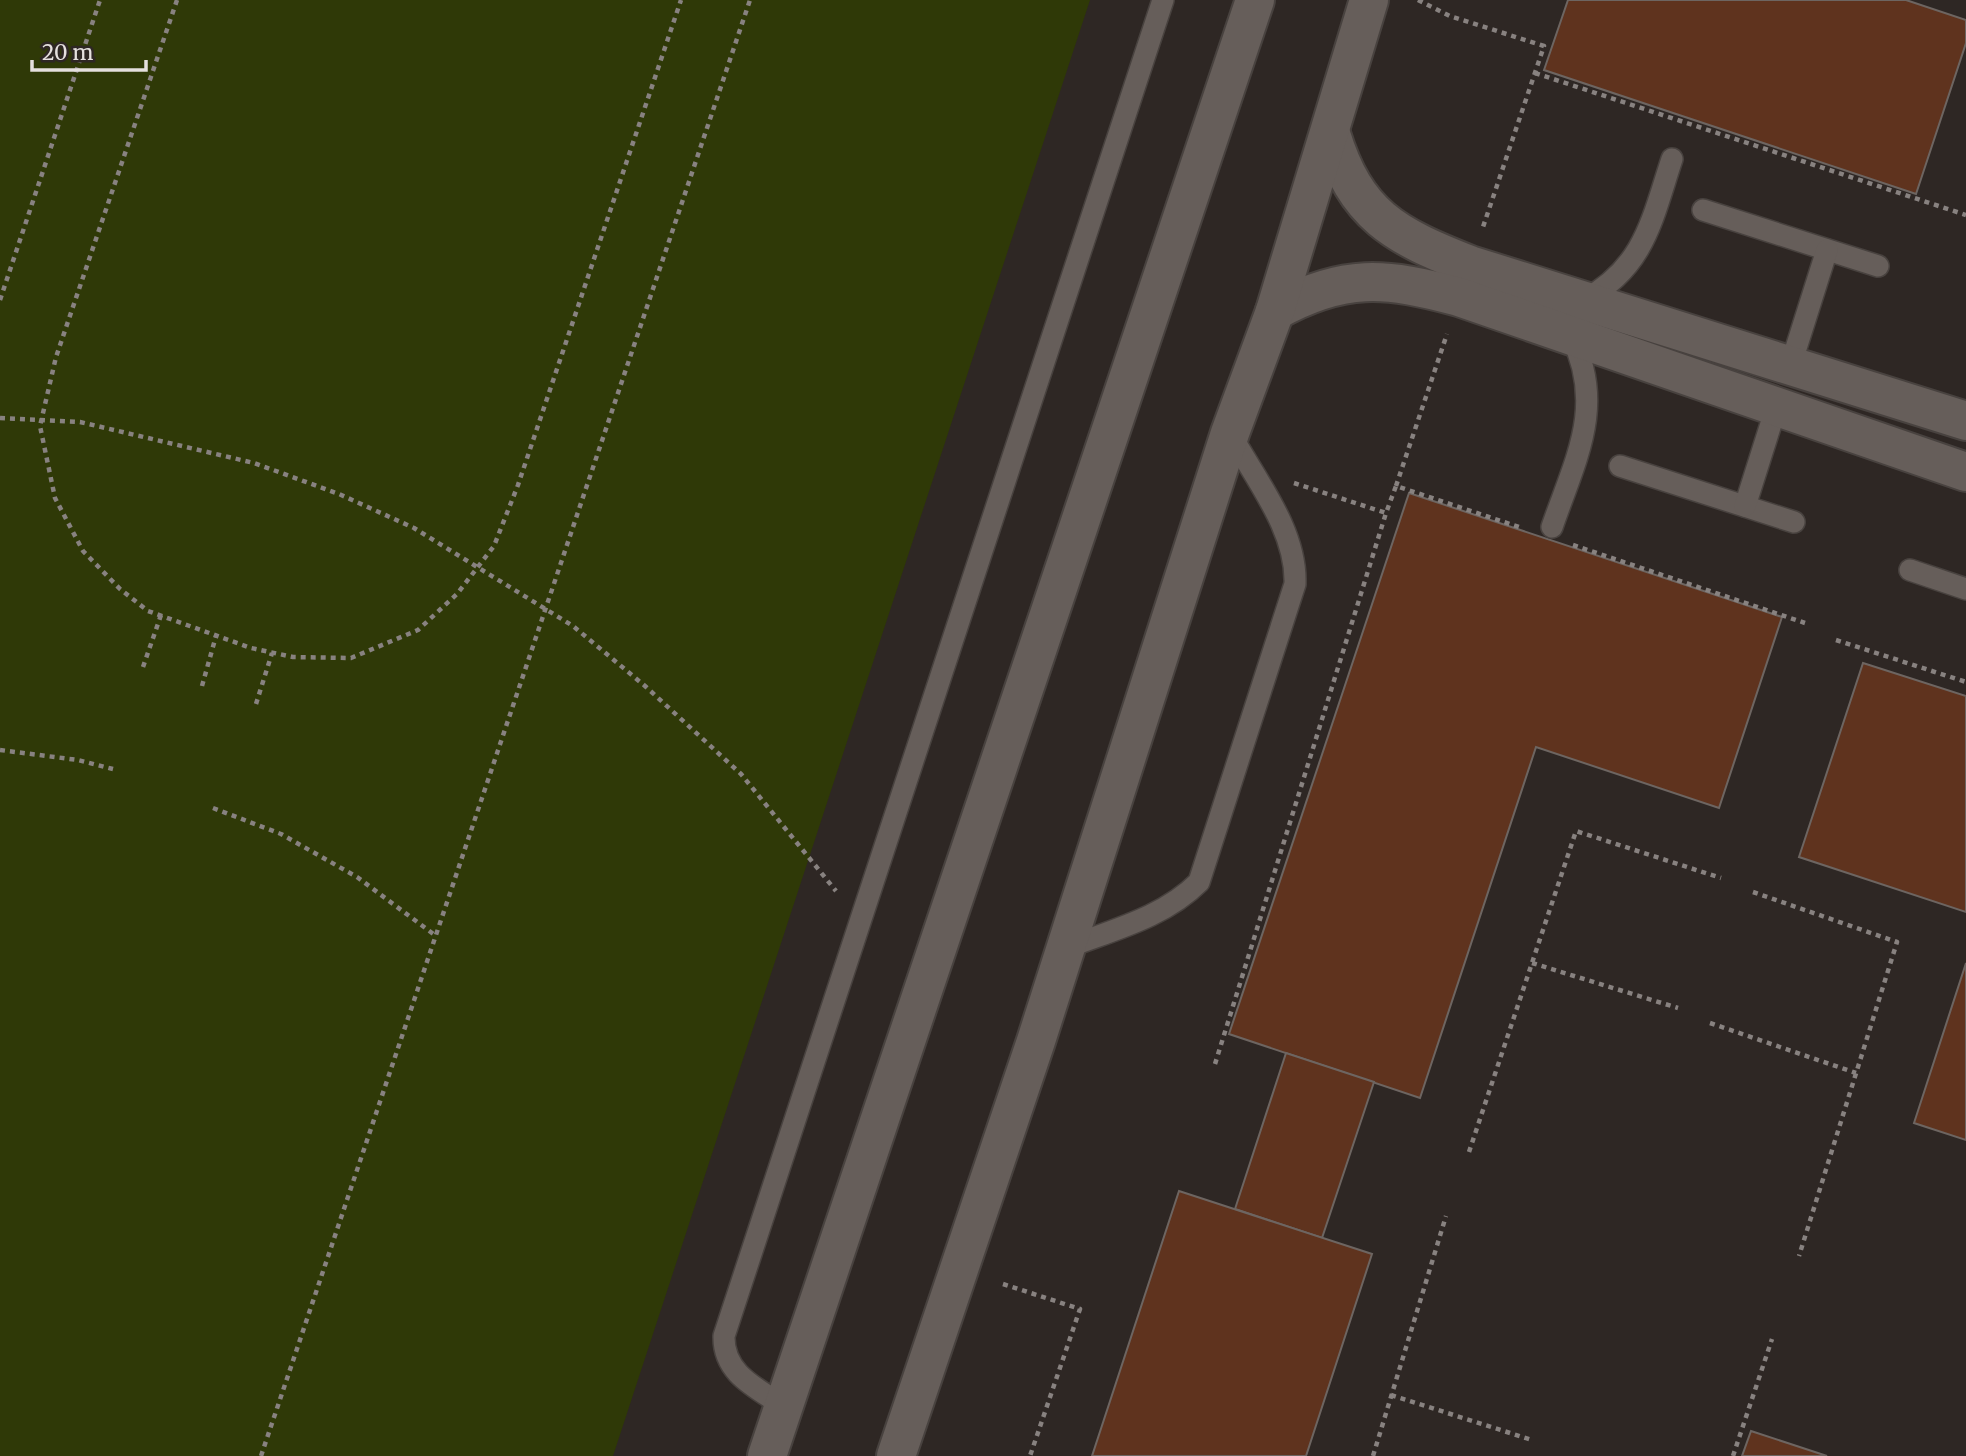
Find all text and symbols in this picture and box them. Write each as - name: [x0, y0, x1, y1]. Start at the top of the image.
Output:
- scale bar: [32, 28, 145, 72]
- text: 20 m: [42, 39, 94, 66]

